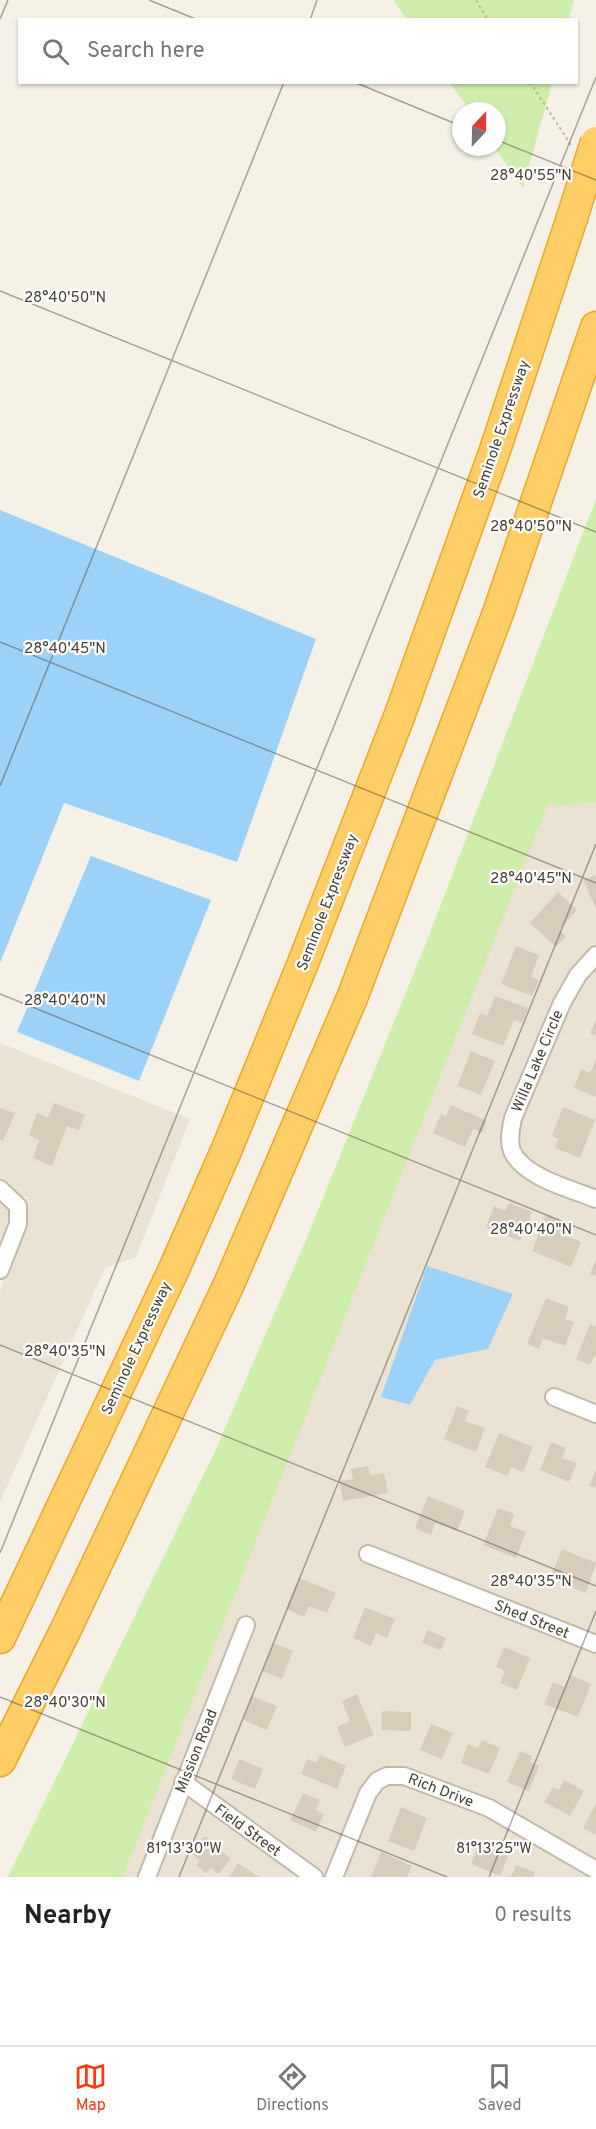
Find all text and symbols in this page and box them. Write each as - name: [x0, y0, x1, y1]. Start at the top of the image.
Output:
- search box: [18, 18, 578, 84]
- icon: search: [39, 35, 72, 68]
- text: Search here: [87, 38, 205, 65]
- north arrow: [452, 102, 506, 156]
- text: 28°40'55"N: [490, 167, 572, 186]
- text: 28°40'50"N: [24, 289, 106, 308]
- street label: Seminole Expressway: [470, 358, 535, 501]
- text: 28°40'50"N: [490, 518, 572, 537]
- text: 28°40'45"N: [24, 640, 106, 659]
- street label: Seminole Expressway: [294, 831, 363, 974]
- text: 28°40'45"N: [490, 870, 572, 889]
- text: 28°40'40"N: [24, 992, 106, 1011]
- street label: Willa Lake Circle: [508, 1007, 569, 1116]
- text: 28°40'40"N: [490, 1221, 572, 1240]
- street label: Seminole Expressway: [98, 1279, 177, 1418]
- text: 28°40'35"N: [24, 1343, 106, 1362]
- text: 28°40'35"N: [490, 1573, 572, 1592]
- street label: Shed Street: [491, 1597, 572, 1644]
- text: 28°40'30"N: [24, 1694, 106, 1713]
- street label: Mission Road: [172, 1707, 223, 1796]
- street label: Rich Drive: [405, 1770, 476, 1813]
- street label: Field Street: [210, 1801, 284, 1862]
- text: 81°13'30"W: [146, 1840, 222, 1859]
- text: 81°13'25"W: [456, 1840, 532, 1859]
- text: Nearby: [24, 1900, 112, 1933]
- text: 0 results: [494, 1903, 572, 1929]
- tab: Map: [74, 2060, 107, 2116]
- tab: Directions: [256, 2060, 329, 2116]
- tab: Saved: [478, 2060, 522, 2116]

